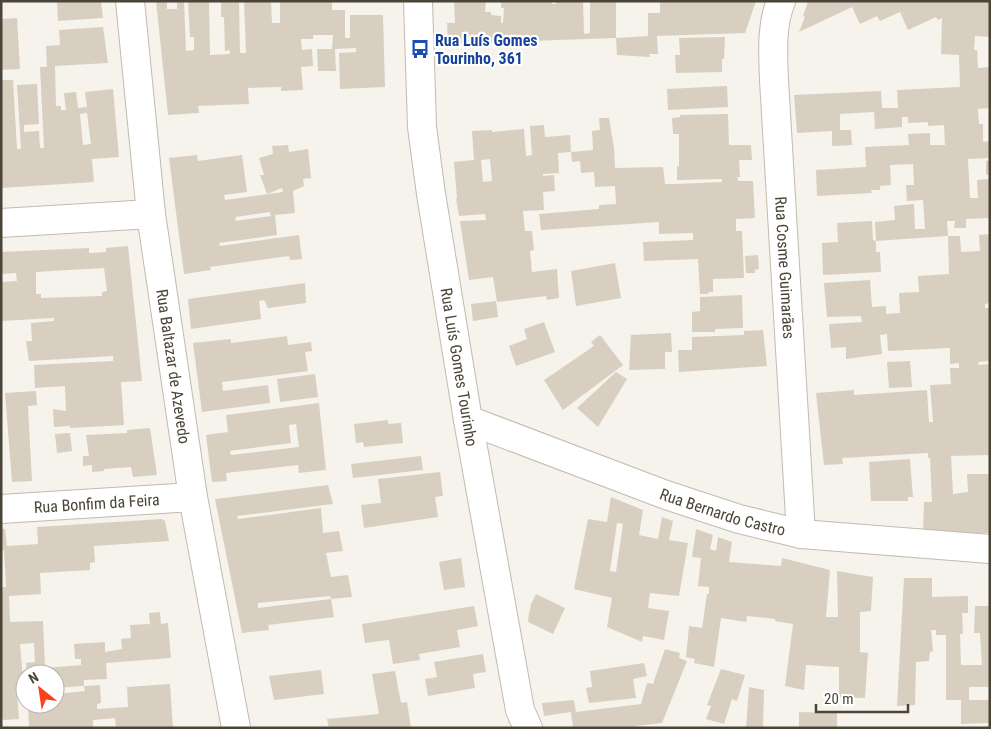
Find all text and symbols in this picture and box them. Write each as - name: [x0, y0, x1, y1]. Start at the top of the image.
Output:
- place label: Rua Luís Gomes Tourinho, 361: [435, 31, 538, 68]
- bus stop icon: Rua Luís Gomes Tourinho, 361: [409, 38, 431, 60]
- street label: Rua Cosme Guimarães: [771, 196, 799, 340]
- street label: Rua Luís Gomes Tourinho: [437, 286, 482, 448]
- street label: Rua Baltazar de Azevedo: [153, 288, 194, 445]
- street label: Rua Bernardo Castro: [657, 484, 787, 539]
- street label: Rua Bonfim da Feira: [33, 490, 160, 516]
- north arrow: [15, 664, 65, 714]
- text: N: [26, 669, 41, 687]
- scale bar: [816, 682, 908, 714]
- text: 20 m: [824, 690, 854, 708]

